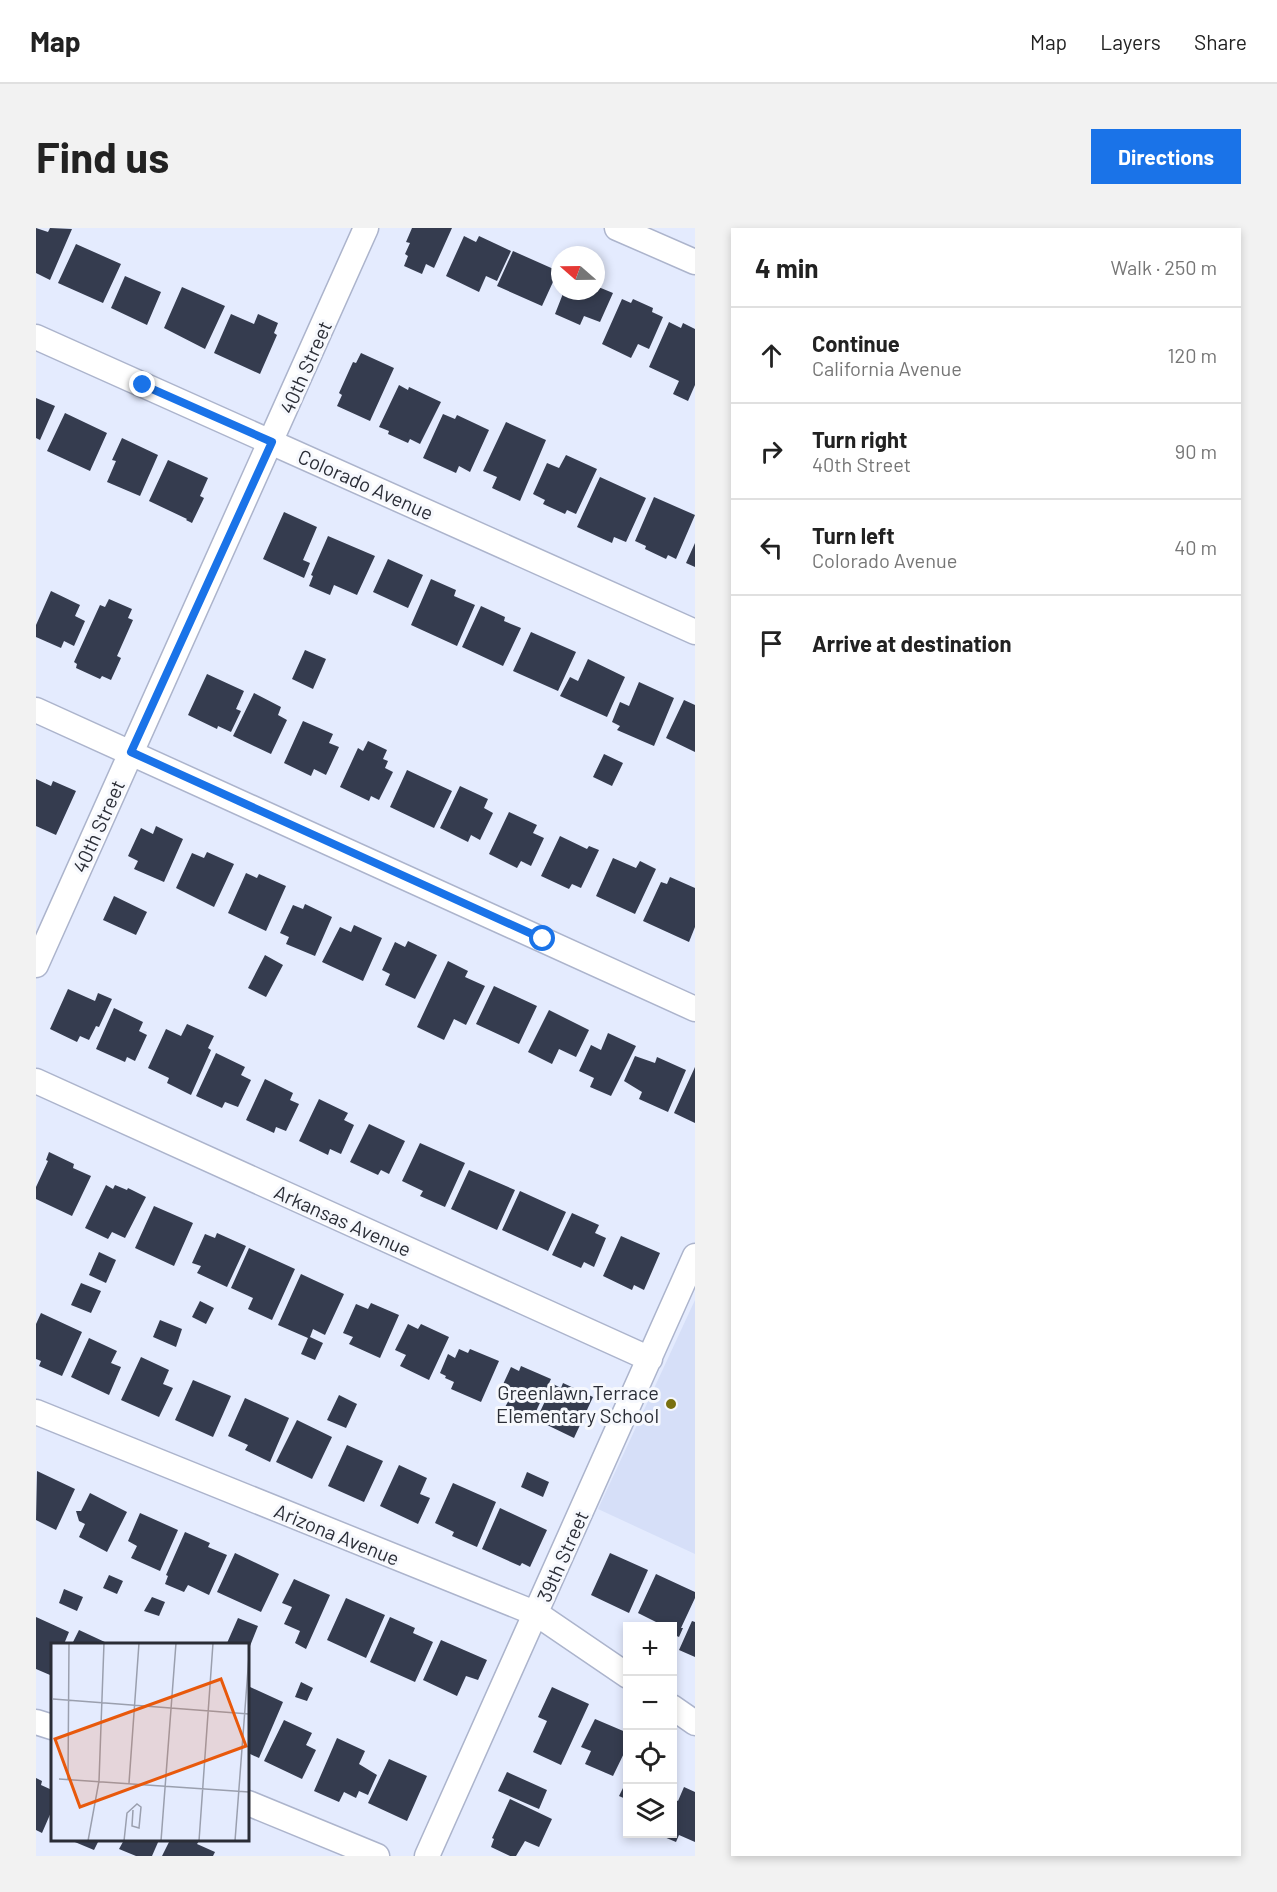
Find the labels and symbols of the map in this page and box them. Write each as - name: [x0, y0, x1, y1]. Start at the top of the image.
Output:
- north arrow: [551, 246, 605, 300]
- street label: 40th Street: [274, 317, 336, 417]
- route end: [129, 371, 155, 397]
- street label: Colorado Avenue: [295, 443, 437, 525]
- street label: 40th Street: [67, 776, 129, 876]
- route start: [529, 925, 555, 951]
- street label: Arkansas Avenue: [271, 1179, 415, 1261]
- place label: Greenlawn Terrace Elementary School: [496, 1380, 659, 1427]
- marker: Greenlawn Terrace Elementary School: [664, 1397, 678, 1411]
- street label: Arizona Avenue: [271, 1498, 403, 1570]
- street label: 39th Street: [531, 1507, 593, 1605]
- inset map: [51, 1643, 249, 1841]

